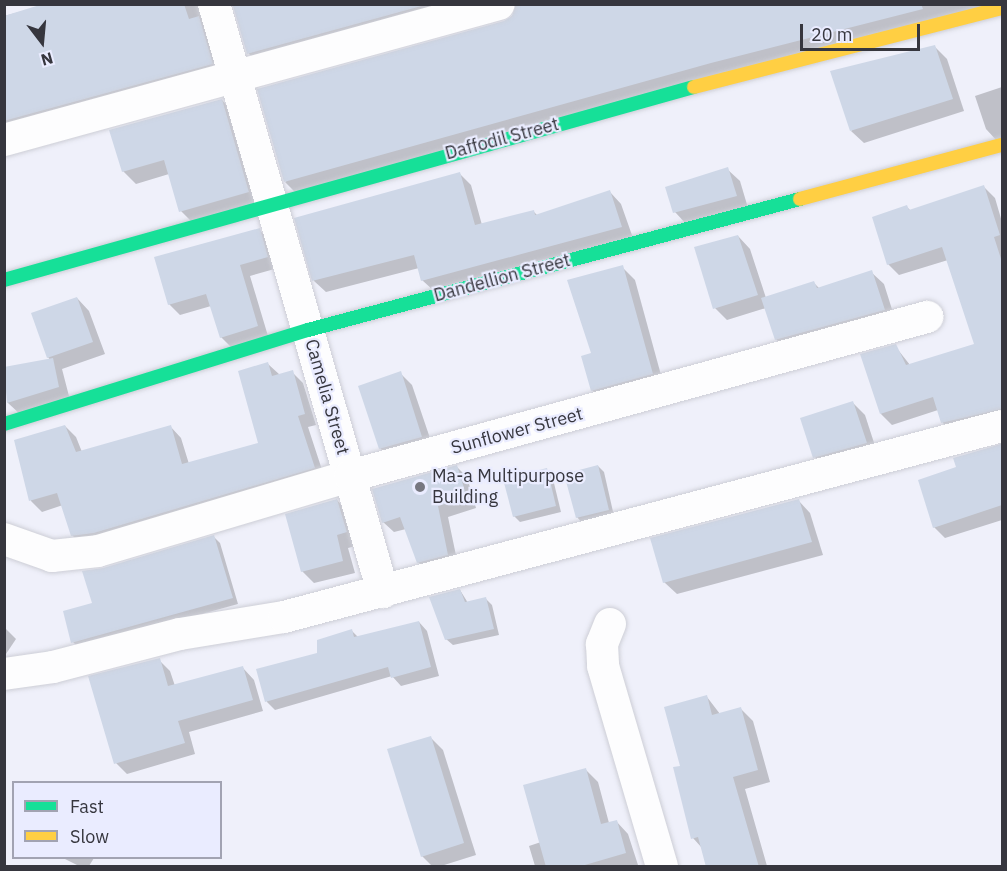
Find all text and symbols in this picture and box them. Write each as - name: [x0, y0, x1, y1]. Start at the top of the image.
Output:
- north arrow: [12, 12, 72, 72]
- scale bar: [803, 12, 923, 50]
- text: 20 m: [811, 23, 853, 46]
- text: N: [39, 48, 55, 71]
- street label: Daffodil Street: [443, 113, 561, 165]
- street label: Dandellion Street: [431, 249, 573, 307]
- street label: Camelia Street: [300, 337, 354, 457]
- street label: Sunflower Street: [449, 403, 585, 459]
- place label: Ma-a Multipurpose Building: [432, 466, 584, 508]
- marker: Ma-a Multipurpose Building: [413, 480, 427, 494]
- legend: [12, 781, 222, 859]
- text: Fast: [70, 795, 104, 818]
- text: Slow: [70, 825, 109, 848]

